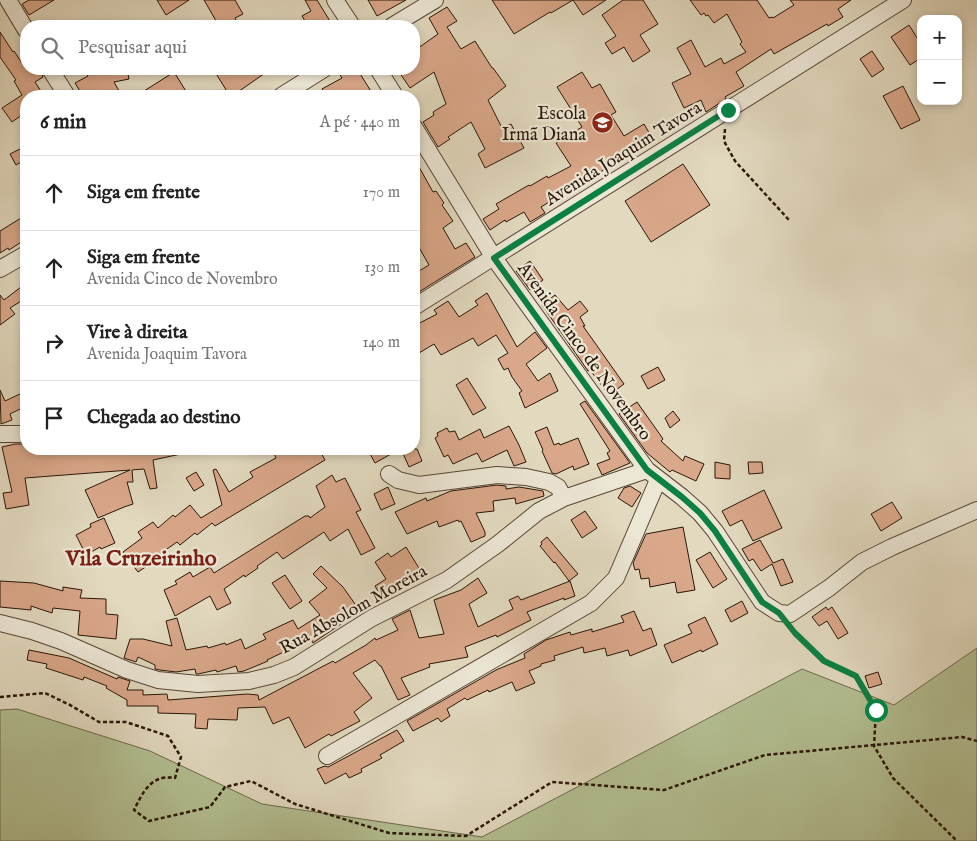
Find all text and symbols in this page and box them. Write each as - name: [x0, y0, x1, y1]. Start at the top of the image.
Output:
- map controls: [917, 15, 962, 105]
- button: +: [917, 15, 962, 60]
- search box: [20, 20, 420, 75]
- icon: search: [38, 34, 66, 62]
- text: Pesquisar aqui: [78, 36, 187, 60]
- button: −: [917, 60, 962, 105]
- street label: Avenida Joaquim Tavora: [541, 97, 706, 212]
- route end: [717, 99, 740, 122]
- place label: Escola Irmã Diana: [502, 103, 586, 147]
- text: 6 min: [40, 109, 86, 136]
- school or university icon: Escola Irmã Diana: [590, 111, 614, 135]
- text: A pé · 440 m: [320, 113, 400, 133]
- icon: ahead: [40, 179, 68, 207]
- text: Siga em frente: [87, 181, 200, 205]
- text: 170 m: [363, 183, 400, 203]
- text: Siga em frente: [87, 246, 200, 270]
- icon: ahead: [40, 254, 68, 282]
- text: 130 m: [364, 258, 400, 278]
- street label: Avenida Cinco de Novembro: [511, 258, 656, 446]
- text: Avenida Cinco de Novembro: [87, 270, 278, 290]
- text: Vire à direita: [87, 321, 187, 345]
- icon: right: [40, 329, 68, 357]
- text: 140 m: [362, 333, 400, 353]
- text: Avenida Joaquim Tavora: [87, 345, 247, 365]
- icon: arrive: [40, 404, 68, 432]
- text: Chegada ao destino: [87, 406, 240, 430]
- district label: Vila Cruzeirinho: [64, 545, 217, 573]
- street label: Rua Absolom Moreira: [276, 560, 432, 660]
- route start: [865, 699, 888, 722]

